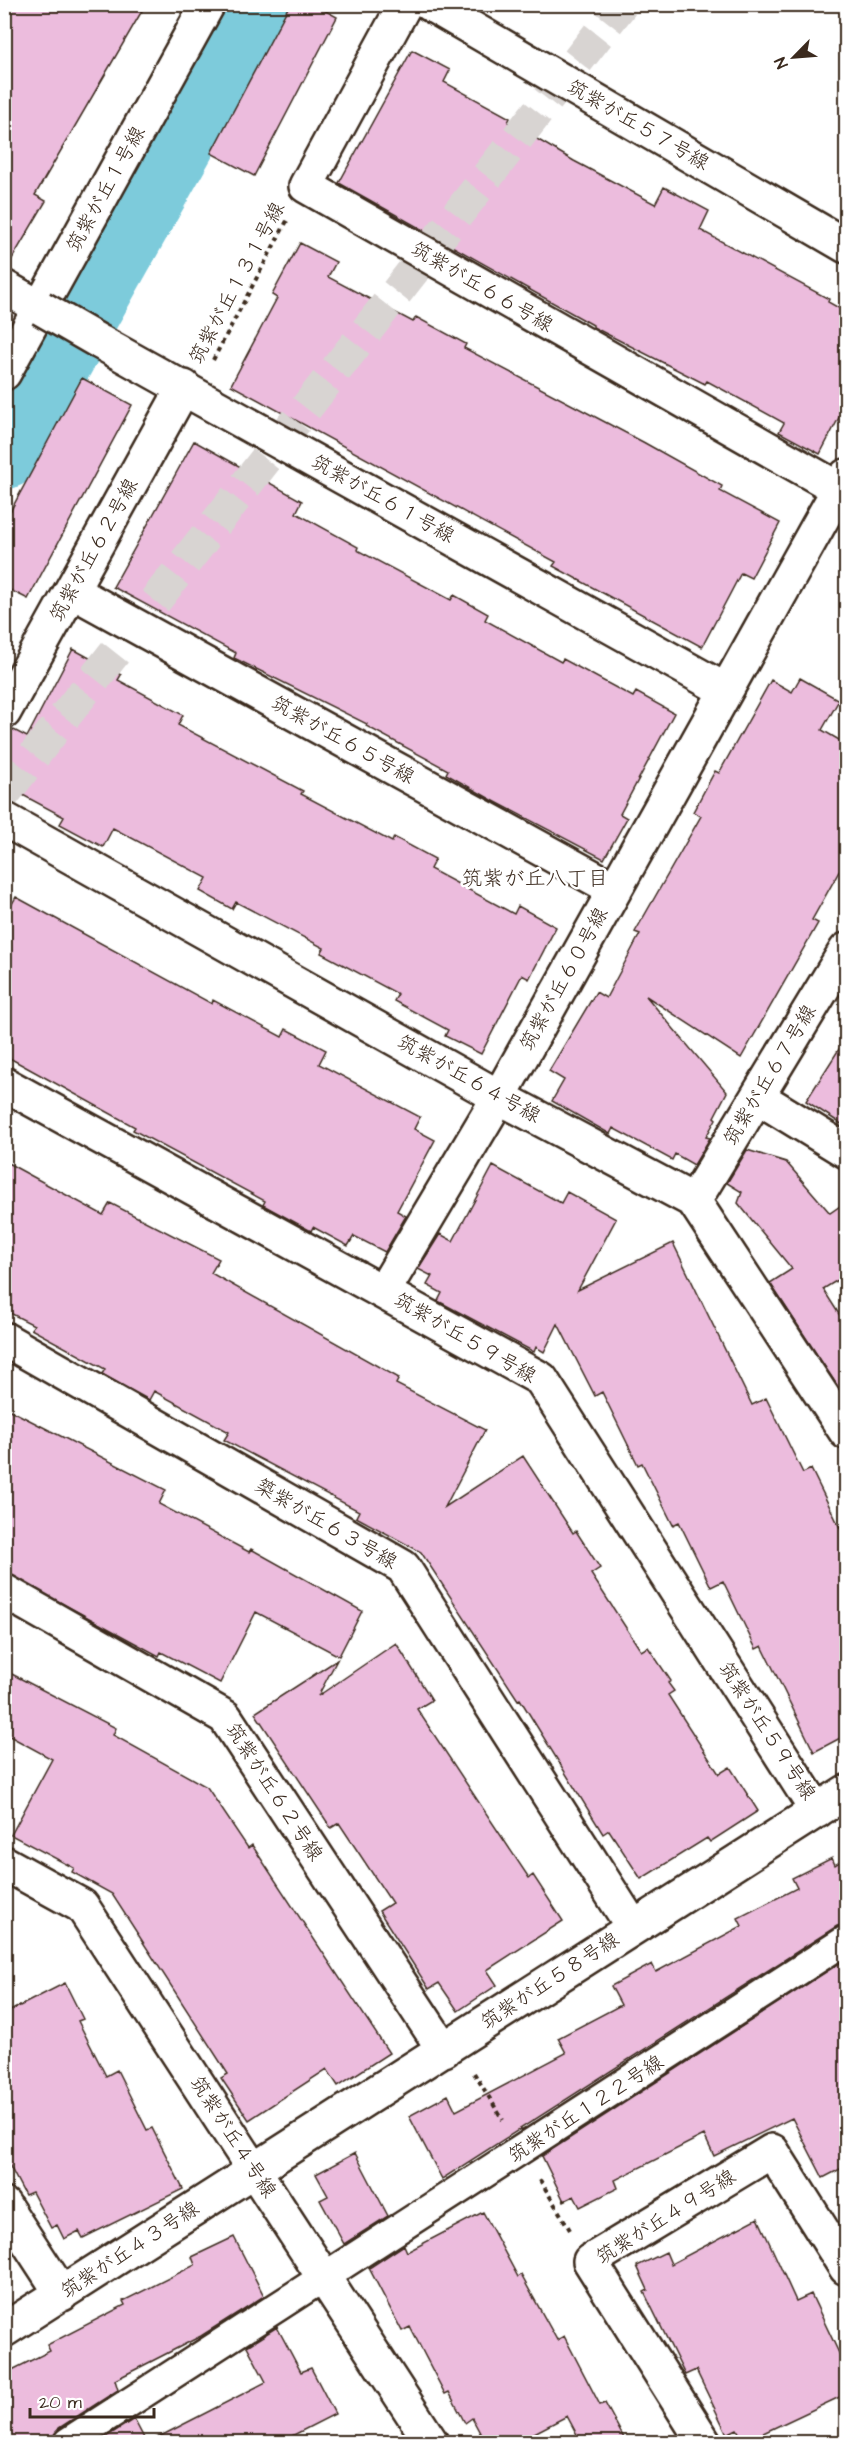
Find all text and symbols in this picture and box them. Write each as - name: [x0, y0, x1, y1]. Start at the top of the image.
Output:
- north arrow: [764, 27, 824, 87]
- text: N: [769, 54, 793, 72]
- street label: 筑紫が丘５７号線: [562, 73, 714, 177]
- street label: 筑紫が丘１号線: [60, 121, 152, 257]
- street label: 筑紫が丘１３１号線: [182, 197, 292, 369]
- street label: 筑紫が丘６６号線: [406, 235, 558, 339]
- street label: 筑紫が丘６１号線: [306, 448, 460, 550]
- street label: 筑紫が丘６２号線: [43, 473, 145, 627]
- street label: 筑紫が丘６５号線: [266, 689, 420, 791]
- district label: 筑紫が丘八丁目: [462, 864, 609, 893]
- street label: 筑紫が丘６０号線: [513, 902, 615, 1056]
- street label: 筑紫が丘６７号線: [717, 999, 823, 1151]
- street label: 筑紫が丘６４号線: [392, 1028, 546, 1130]
- street label: 筑紫が丘５９号線: [389, 1286, 541, 1390]
- street label: 築紫が丘６３号線: [250, 1472, 402, 1576]
- street label: 筑紫が丘５９号線: [712, 1656, 822, 1806]
- street label: 筑紫が丘６２号線: [219, 1717, 329, 1867]
- street label: 筑紫が丘５８号線: [475, 1926, 625, 2036]
- street label: 筑紫が丘１２２号線: [503, 2048, 669, 2170]
- street label: 筑紫が丘４号線: [183, 2071, 283, 2203]
- street label: 筑紫が丘４９号線: [591, 2163, 741, 2271]
- street label: 筑紫が丘４３号線: [55, 2195, 205, 2305]
- scale bar: [30, 2381, 154, 2419]
- text: 20 m: [39, 2390, 82, 2415]

